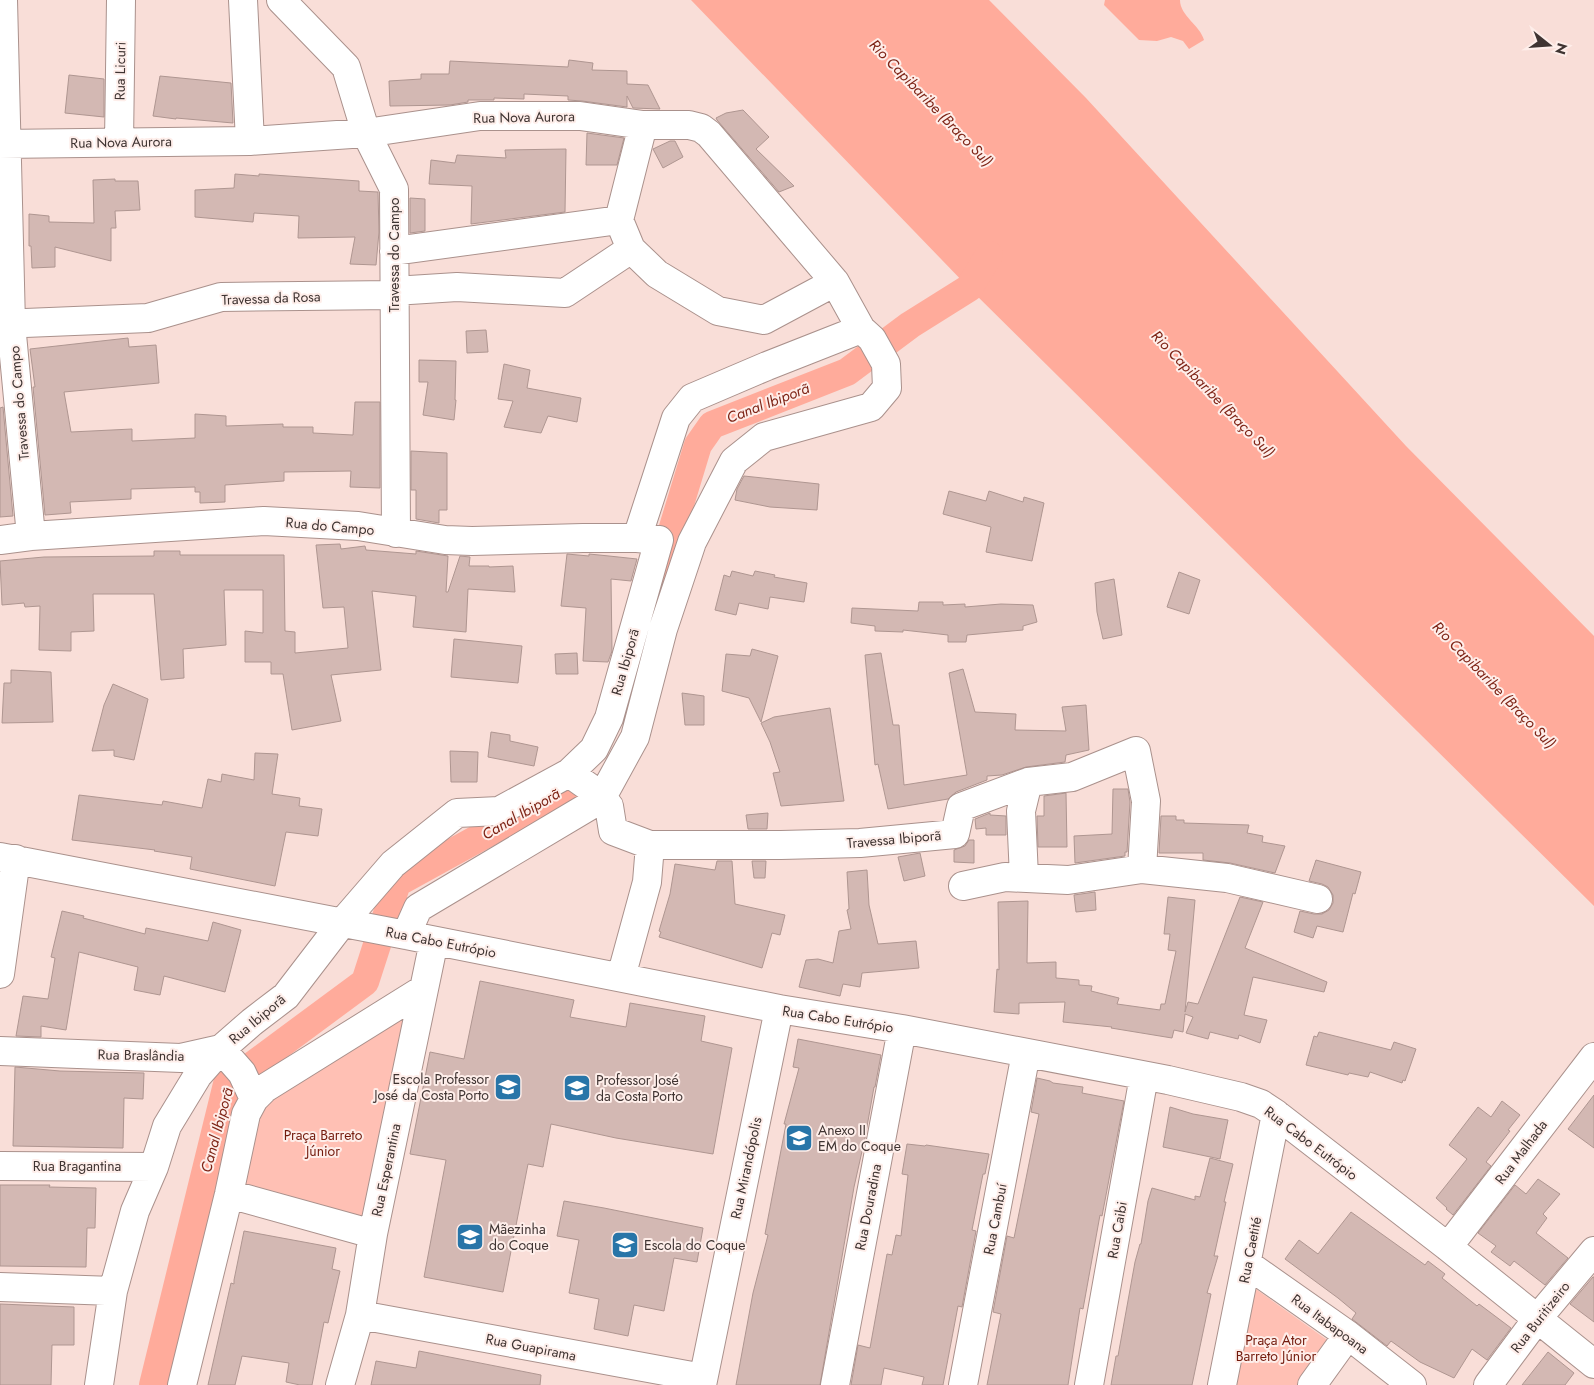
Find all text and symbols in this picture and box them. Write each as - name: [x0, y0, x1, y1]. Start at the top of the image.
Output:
- north arrow: [1524, 20, 1574, 70]
- water label: Rio Capibaribe (Braço Sul): [864, 34, 998, 172]
- text: N: [1550, 41, 1573, 57]
- street label: Rua Licuri: [109, 42, 131, 100]
- street label: Rua Nova Aurora: [473, 106, 575, 128]
- street label: Rua Nova Aurora: [70, 131, 172, 153]
- street label: Travessa do Campo: [384, 197, 404, 312]
- street label: Travessa da Rosa: [221, 286, 321, 310]
- water label: Rio Capibaribe (Braço Sul): [1146, 325, 1280, 463]
- street label: Travessa do Campo: [4, 345, 34, 461]
- water label: Canal Ibiporã: [723, 377, 813, 429]
- street label: Rua do Campo: [285, 512, 375, 540]
- water label: Rio Capibaribe (Braço Sul): [1427, 616, 1561, 754]
- street label: Rua Ibiporã: [606, 626, 644, 698]
- water label: Canal Ibiporã: [478, 782, 565, 845]
- street label: Travessa Ibiporã: [846, 825, 942, 853]
- street label: Rua Cabo Eutrópio: [384, 921, 498, 963]
- street label: Rua Ibiporã: [224, 989, 290, 1049]
- street label: Rua Cabo Eutrópio: [781, 1000, 895, 1038]
- street label: Rua Braslândia: [97, 1044, 185, 1066]
- place label: Escola Professor José da Costa Porto: [372, 1069, 489, 1105]
- place label: Professor José da Costa Porto: [596, 1070, 683, 1106]
- school or university icon: Escola Professor José da Costa Porto: [493, 1072, 523, 1102]
- school or university icon: Professor José da Costa Porto: [562, 1073, 592, 1103]
- water label: Canal Ibiporã: [195, 1084, 239, 1175]
- street label: Rua Cabo Eutrópio: [1260, 1101, 1362, 1185]
- street label: Rua Mirandópolis: [725, 1115, 767, 1221]
- street label: Rua Malhada: [1490, 1116, 1552, 1188]
- place label: Anexo II EM do Coque: [818, 1120, 901, 1156]
- street label: Rua Esperantina: [366, 1122, 406, 1218]
- school or university icon: Anexo II EM do Coque: [784, 1123, 814, 1153]
- park label: Praça Barreto Júnior: [284, 1125, 363, 1161]
- street label: Rua Bragantina: [33, 1156, 121, 1176]
- street label: Rua Douradina: [850, 1162, 886, 1252]
- street label: Rua Cambuí: [978, 1180, 1012, 1256]
- street label: Rua Caibi: [1102, 1200, 1132, 1260]
- street label: Rua Caetité: [1234, 1215, 1266, 1285]
- place label: Mãezinha do Coque: [489, 1219, 549, 1255]
- school or university icon: Mãezinha do Coque: [455, 1222, 485, 1252]
- school or university icon: Escola do Coque: [610, 1230, 640, 1260]
- place label: Escola do Coque: [644, 1235, 745, 1255]
- street label: Rua Buritizeiro: [1506, 1277, 1575, 1357]
- street label: Rua Itabapoana: [1287, 1289, 1373, 1359]
- street label: Rua Guapirama: [484, 1328, 578, 1366]
- park label: Praça Ator Barreto Júnior: [1236, 1330, 1316, 1366]

